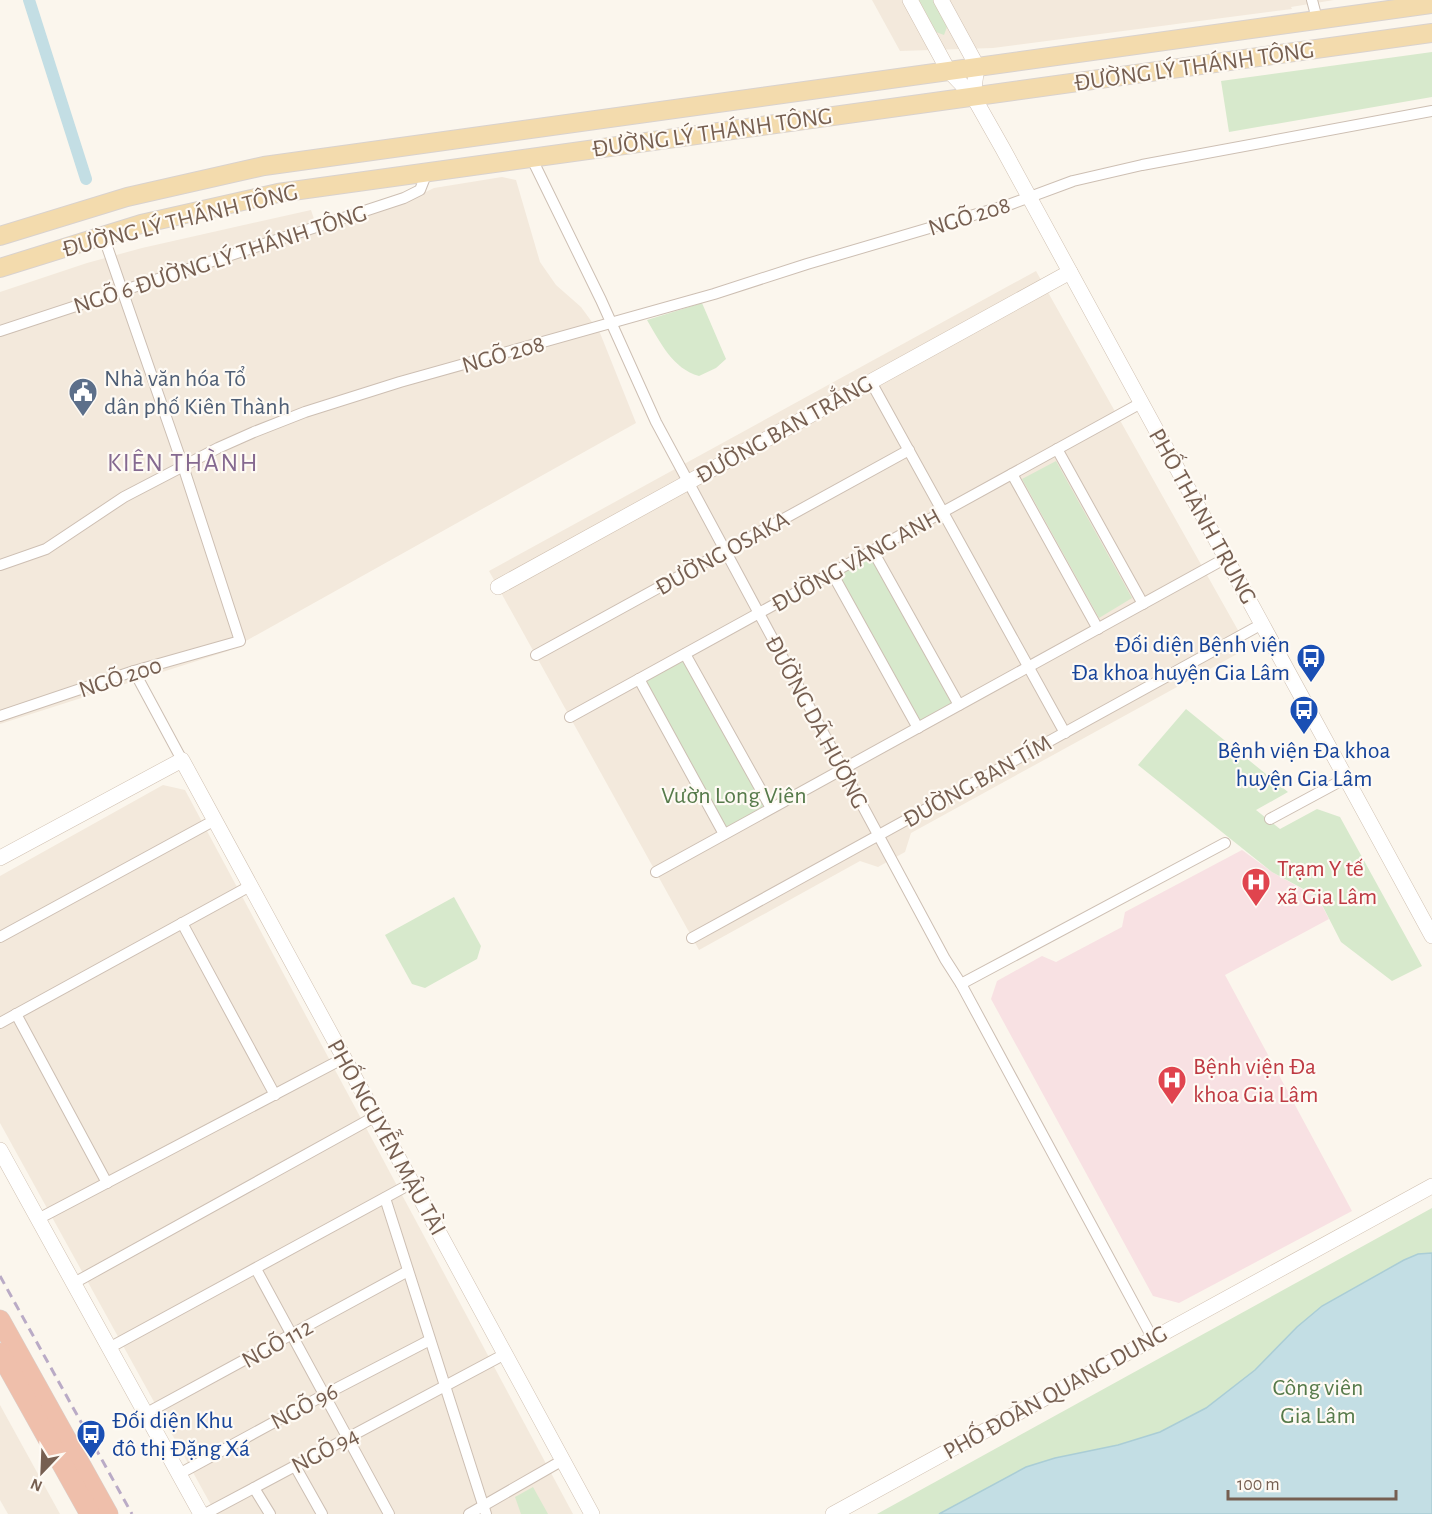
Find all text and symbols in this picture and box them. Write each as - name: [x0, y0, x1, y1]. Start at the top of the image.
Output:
- street label: ĐƯỜNG LÝ THÁNH TÔNG: [1072, 36, 1316, 96]
- street label: ĐƯỜNG LÝ THÁNH TÔNG: [590, 102, 834, 162]
- street label: ĐƯỜNG LÝ THÁNH TÔNG: [59, 178, 301, 262]
- street label: NGÕ 208: [925, 191, 1013, 241]
- street label: NGÕ 6 ĐƯỜNG LÝ THÁNH TÔNG: [70, 199, 370, 319]
- street label: NGÕ 208: [459, 330, 547, 378]
- place label: Nhà văn hóa Tổ dân phố Kiên Thành: [104, 366, 290, 419]
- street label: ĐƯỜNG BAN TRẮNG: [690, 368, 877, 488]
- public building icon: Nhà văn hóa Tổ dân phố Kiên Thành: [67, 376, 99, 418]
- street label: PHỐ THÀNH TRUNG: [1144, 423, 1264, 608]
- district label: KIÊN THÀNH: [107, 448, 259, 476]
- street label: ĐƯỜNG VÀNG ANH: [767, 503, 945, 617]
- street label: ĐƯỜNG OSAKA: [651, 506, 793, 600]
- street label: ĐƯỜNG DÃ HƯƠNG: [760, 631, 874, 813]
- place label: Đối diện Bệnh viện Đa khoa huyện Gia Lâm: [1072, 633, 1290, 685]
- bus stop icon: Đối diện Bệnh viện Đa khoa huyện Gia Lâm: [1295, 642, 1327, 684]
- street label: NGÕ 200: [75, 651, 165, 703]
- bus stop icon: Bệnh viện Đa khoa huyện Gia Lâm: [1288, 694, 1320, 736]
- street label: ĐƯỜNG BAN TÍM: [898, 729, 1056, 833]
- place label: Bệnh viện Đa khoa huyện Gia Lâm: [1217, 739, 1391, 791]
- park label: Vườn Long Viên: [661, 784, 807, 808]
- place label: Trạm Y tế xã Gia Lâm: [1277, 857, 1377, 909]
- hospital icon: Trạm Y tế xã Gia Lâm: [1240, 866, 1272, 908]
- street label: PHỐ NGUYỄN MẬU TÀI: [322, 1033, 454, 1239]
- place label: Bệnh viện Đa khoa Gia Lâm: [1193, 1055, 1319, 1107]
- hospital icon: Bệnh viện Đa khoa Gia Lâm: [1156, 1064, 1188, 1106]
- street label: NGÕ 112: [237, 1313, 317, 1373]
- street label: PHỐ ĐOÀN QUANG DUNG: [938, 1318, 1171, 1464]
- park label: Công viên Gia Lâm: [1273, 1376, 1363, 1428]
- street label: NGÕ 96: [266, 1378, 342, 1434]
- place label: Đối diện Khu đô thị Đặng Xá: [112, 1409, 250, 1461]
- bus stop icon: Đối diện Khu đô thị Đặng Xá: [75, 1418, 107, 1460]
- street label: NGÕ 94: [287, 1422, 363, 1478]
- north arrow: [12, 1442, 72, 1502]
- scale bar: [1228, 1463, 1396, 1501]
- text: N: [28, 1475, 45, 1494]
- text: 100 m: [1237, 1476, 1280, 1494]

